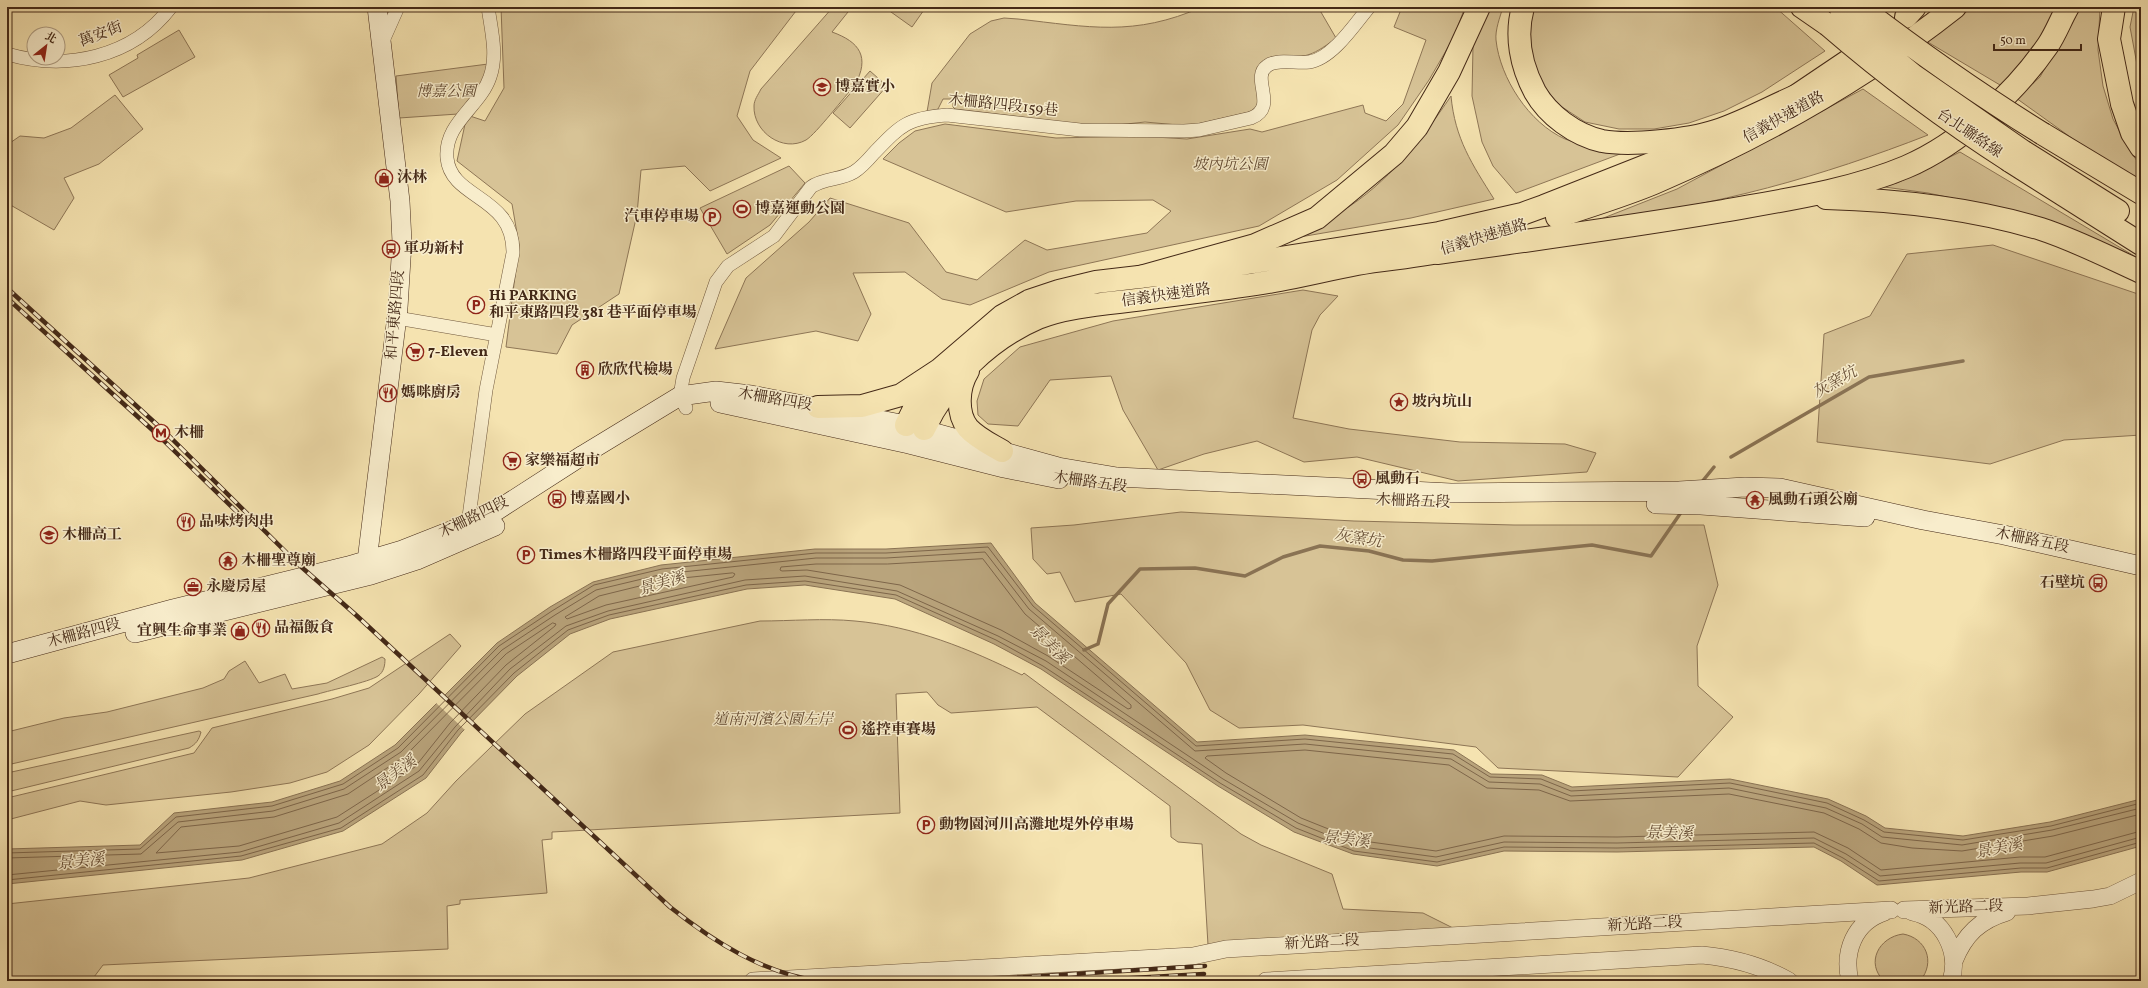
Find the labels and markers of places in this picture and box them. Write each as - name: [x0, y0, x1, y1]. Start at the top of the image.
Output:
- school or university icon: 博嘉實小: [812, 77, 832, 97]
- place label: 博嘉實小: [835, 77, 895, 98]
- shop icon: 沐林: [374, 168, 394, 188]
- place label: 沐林: [397, 168, 427, 189]
- sports icon: 博嘉運動公園: [732, 199, 752, 219]
- place label: 博嘉運動公園: [755, 199, 845, 220]
- place label: 汽車停車場: [624, 207, 699, 228]
- parking icon: 汽車停車場: [702, 207, 722, 227]
- bus stop icon: 軍功新村: [381, 239, 401, 259]
- place label: 軍功新村: [404, 239, 464, 260]
- place label: Hi PARKING 和平東路四段 381 巷平面停車場: [489, 286, 697, 324]
- parking icon: Hi PARKING 和平東路四段 381 巷平面停車場: [466, 295, 486, 315]
- supermarket icon: 7-Eleven: [405, 342, 425, 362]
- place label: 7-Eleven: [428, 342, 488, 363]
- building icon: 欣欣代檢場: [575, 360, 595, 380]
- place label: 欣欣代檢場: [598, 360, 673, 381]
- restaurant icon: 媽咪廚房: [378, 383, 398, 403]
- place label: 媽咪廚房: [401, 383, 461, 404]
- place icon: 坡內坑山: [1389, 392, 1409, 412]
- place label: 坡內坑山: [1412, 392, 1472, 413]
- metro station icon: 木柵: [151, 423, 171, 443]
- place label: 木柵: [174, 423, 204, 444]
- supermarket icon: 家樂福超市: [502, 451, 522, 471]
- place label: 家樂福超市: [525, 451, 600, 472]
- bus stop icon: 風動石: [1352, 469, 1372, 489]
- place label: 風動石: [1375, 469, 1420, 490]
- bus stop icon: 博嘉國小: [547, 489, 567, 509]
- place label: 博嘉國小: [570, 489, 630, 510]
- temple icon: 風動石頭公廟: [1745, 490, 1765, 510]
- place label: 風動石頭公廟: [1768, 490, 1858, 511]
- restaurant icon: 品味烤肉串: [176, 512, 196, 532]
- place label: 品味烤肉串: [199, 512, 274, 533]
- school or university icon: 木柵高工: [39, 525, 59, 545]
- place label: 木柵高工: [62, 525, 122, 546]
- parking icon: Times木柵路四段平面停車場: [516, 545, 536, 565]
- place label: Times木柵路四段平面停車場: [539, 545, 732, 566]
- temple icon: 木柵聖尊廟: [218, 551, 238, 571]
- place label: 木柵聖尊廟: [241, 551, 316, 572]
- place label: 石壁坑: [2040, 573, 2085, 594]
- bus stop icon: 石壁坑: [2088, 573, 2108, 593]
- office icon: 永慶房屋: [183, 577, 203, 597]
- place label: 永慶房屋: [206, 577, 266, 598]
- restaurant icon: 品福飯食: [251, 618, 271, 638]
- place label: 品福飯食: [274, 618, 334, 639]
- place label: 宜興生命事業: [137, 621, 227, 642]
- shop icon: 宜興生命事業: [230, 621, 250, 641]
- sports icon: 遙控車賽場: [838, 720, 858, 740]
- place label: 遙控車賽場: [861, 720, 936, 741]
- parking icon: 動物園河川高灘地堤外停車場: [916, 815, 936, 835]
- place label: 動物園河川高灘地堤外停車場: [939, 815, 1134, 836]

